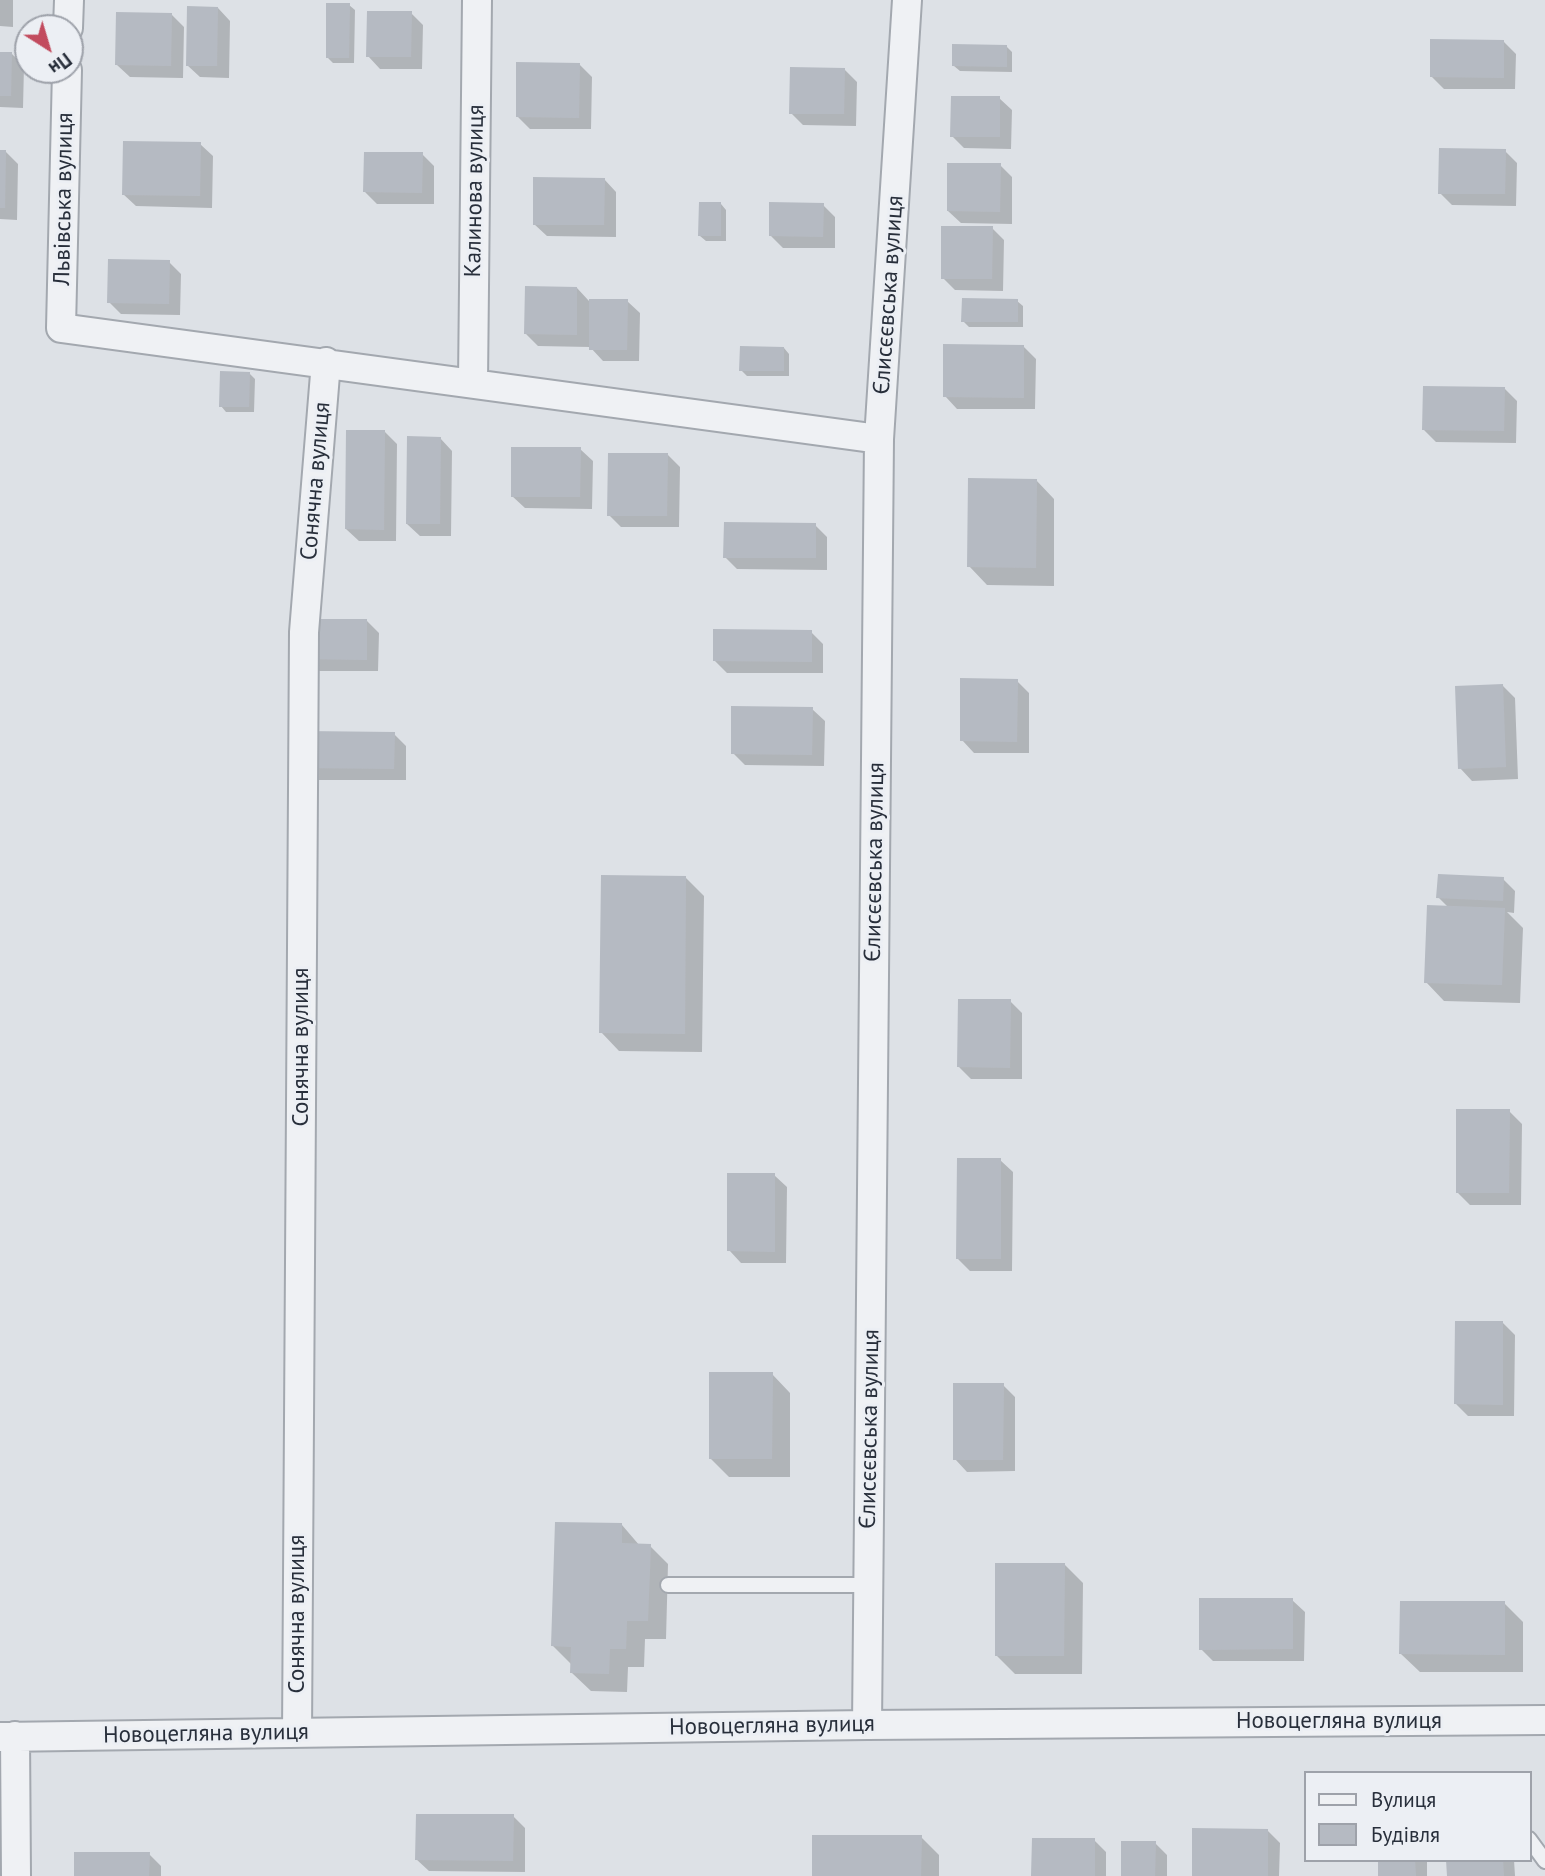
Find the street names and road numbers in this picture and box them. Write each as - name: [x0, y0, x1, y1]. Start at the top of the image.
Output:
- street label: Калинова вулиця: [460, 104, 490, 278]
- street label: Львівська вулиця: [49, 112, 79, 286]
- street label: Єлисєєвська вулиця: [868, 194, 910, 396]
- street label: Сонячна вулиця: [295, 401, 337, 561]
- street label: Єлисєєвська вулиця: [859, 762, 891, 962]
- street label: Сонячна вулиця: [287, 968, 315, 1126]
- street label: Єлисєєвська вулиця: [854, 1329, 886, 1529]
- street label: Сонячна вулиця: [283, 1535, 311, 1693]
- street label: Новоцегляна вулиця: [1236, 1707, 1442, 1735]
- street label: Новоцегляна вулиця: [669, 1710, 875, 1742]
- street label: Новоцегляна вулиця: [103, 1718, 309, 1750]

